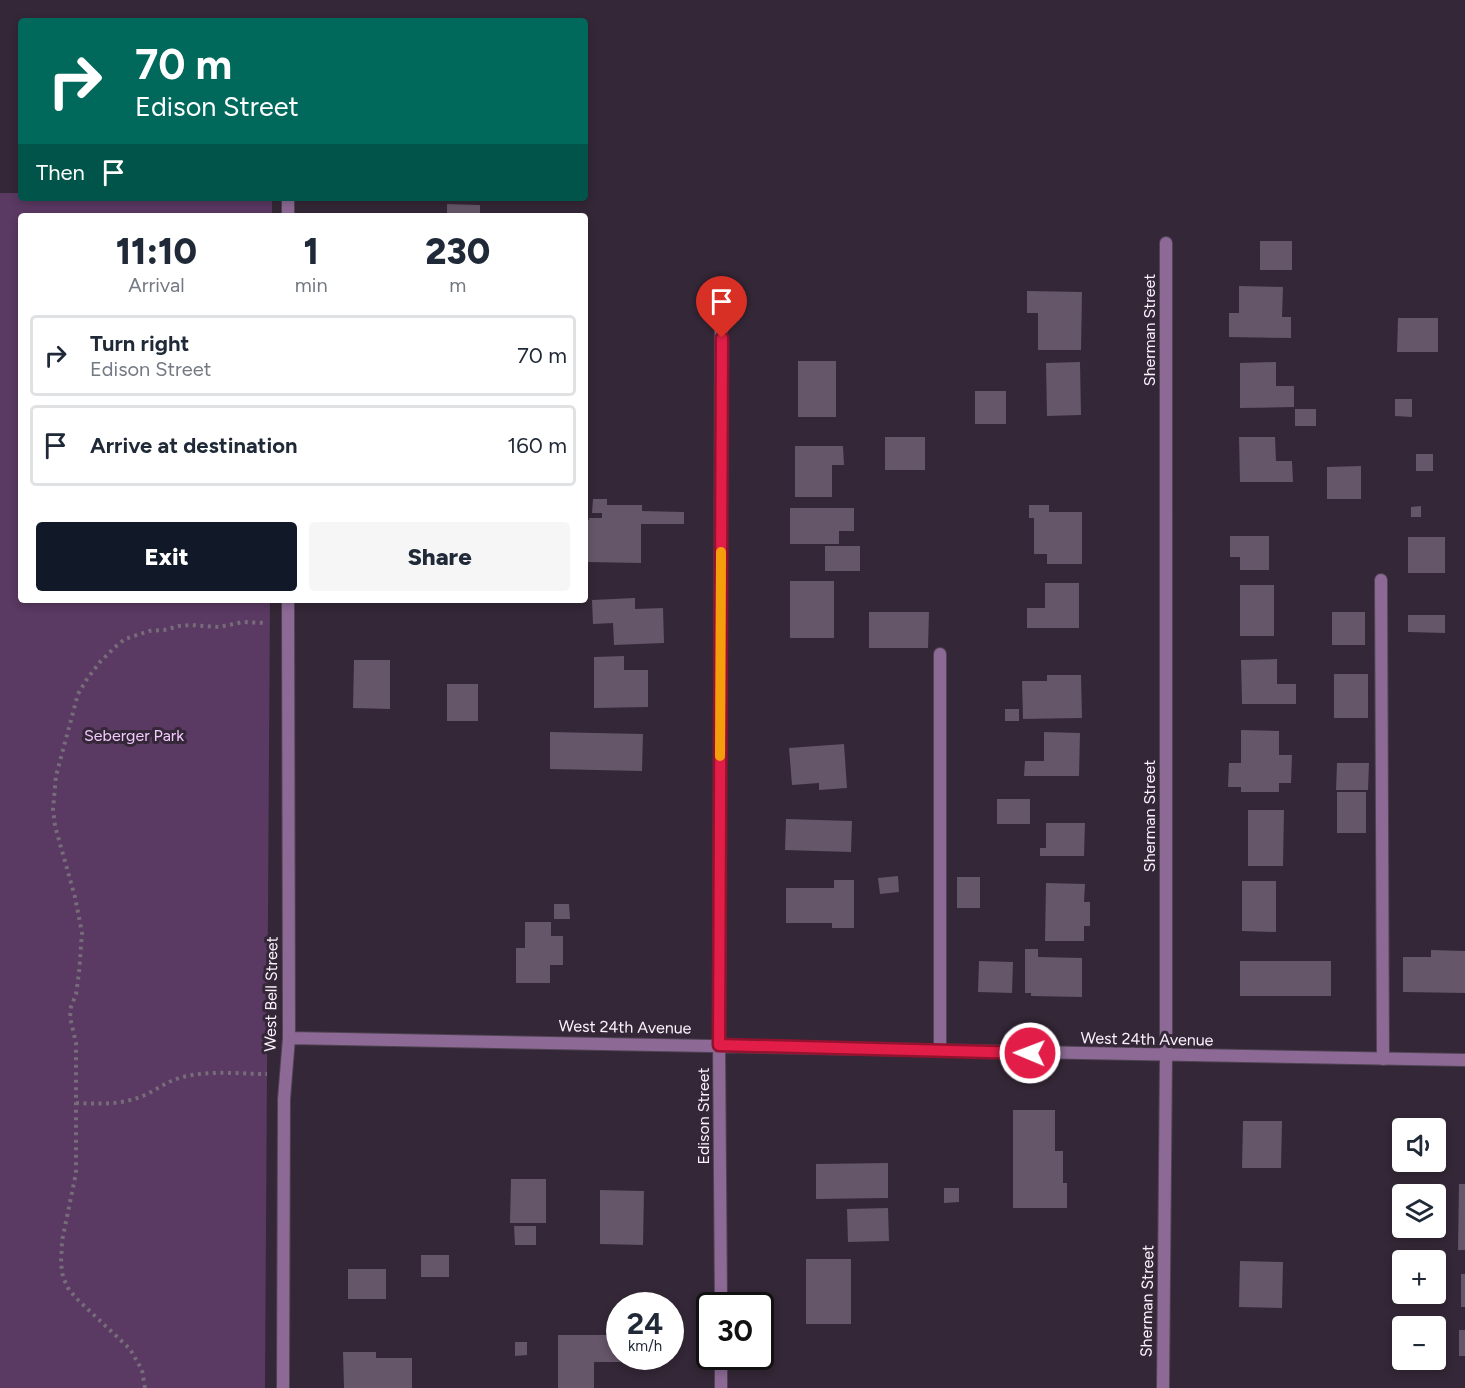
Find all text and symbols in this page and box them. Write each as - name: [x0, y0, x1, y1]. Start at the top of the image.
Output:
- text: 70 m: [135, 39, 232, 90]
- icon: right: [36, 42, 114, 120]
- text: Edison Street: [135, 90, 299, 123]
- icon: arrive: [97, 156, 130, 189]
- text: Then: [36, 159, 85, 186]
- text: 11:10: [116, 230, 197, 273]
- text: 1: [303, 230, 319, 273]
- text: 230: [425, 230, 490, 273]
- text: Arrival: [128, 273, 185, 297]
- text: min: [295, 273, 328, 297]
- text: m: [449, 273, 466, 297]
- street label: Sherman Street: [1140, 274, 1159, 386]
- pin: [696, 276, 747, 338]
- icon: arrive: [705, 285, 738, 318]
- text: Turn right: [90, 330, 189, 357]
- icon: right: [39, 339, 72, 372]
- text: 70 m: [517, 342, 567, 369]
- text: Edison Street: [90, 357, 211, 381]
- icon: arrive: [39, 429, 72, 462]
- text: Arrive at destination: [90, 432, 298, 459]
- text: 160 m: [507, 432, 567, 459]
- button: Exit: [36, 522, 297, 591]
- button: Share: [309, 522, 570, 591]
- park label: Seberger Park: [84, 726, 184, 745]
- street label: Sherman Street: [1140, 760, 1159, 872]
- street label: West Bell Street: [260, 936, 282, 1052]
- street label: West 24th Avenue: [558, 1016, 692, 1038]
- position arrow: [998, 1021, 1062, 1085]
- street label: West 24th Avenue: [1080, 1028, 1214, 1050]
- street label: Edison Street: [694, 1068, 713, 1164]
- map controls: [1392, 1118, 1446, 1370]
- button: sound: [1392, 1118, 1446, 1172]
- button: layers: [1392, 1184, 1446, 1238]
- street label: Sherman Street: [1137, 1245, 1157, 1357]
- button: +: [1392, 1250, 1446, 1304]
- speed limit sign: 30: [696, 1292, 774, 1370]
- text: 24: [627, 1305, 663, 1342]
- button: −: [1392, 1316, 1446, 1370]
- text: km/h: [628, 1337, 662, 1355]

